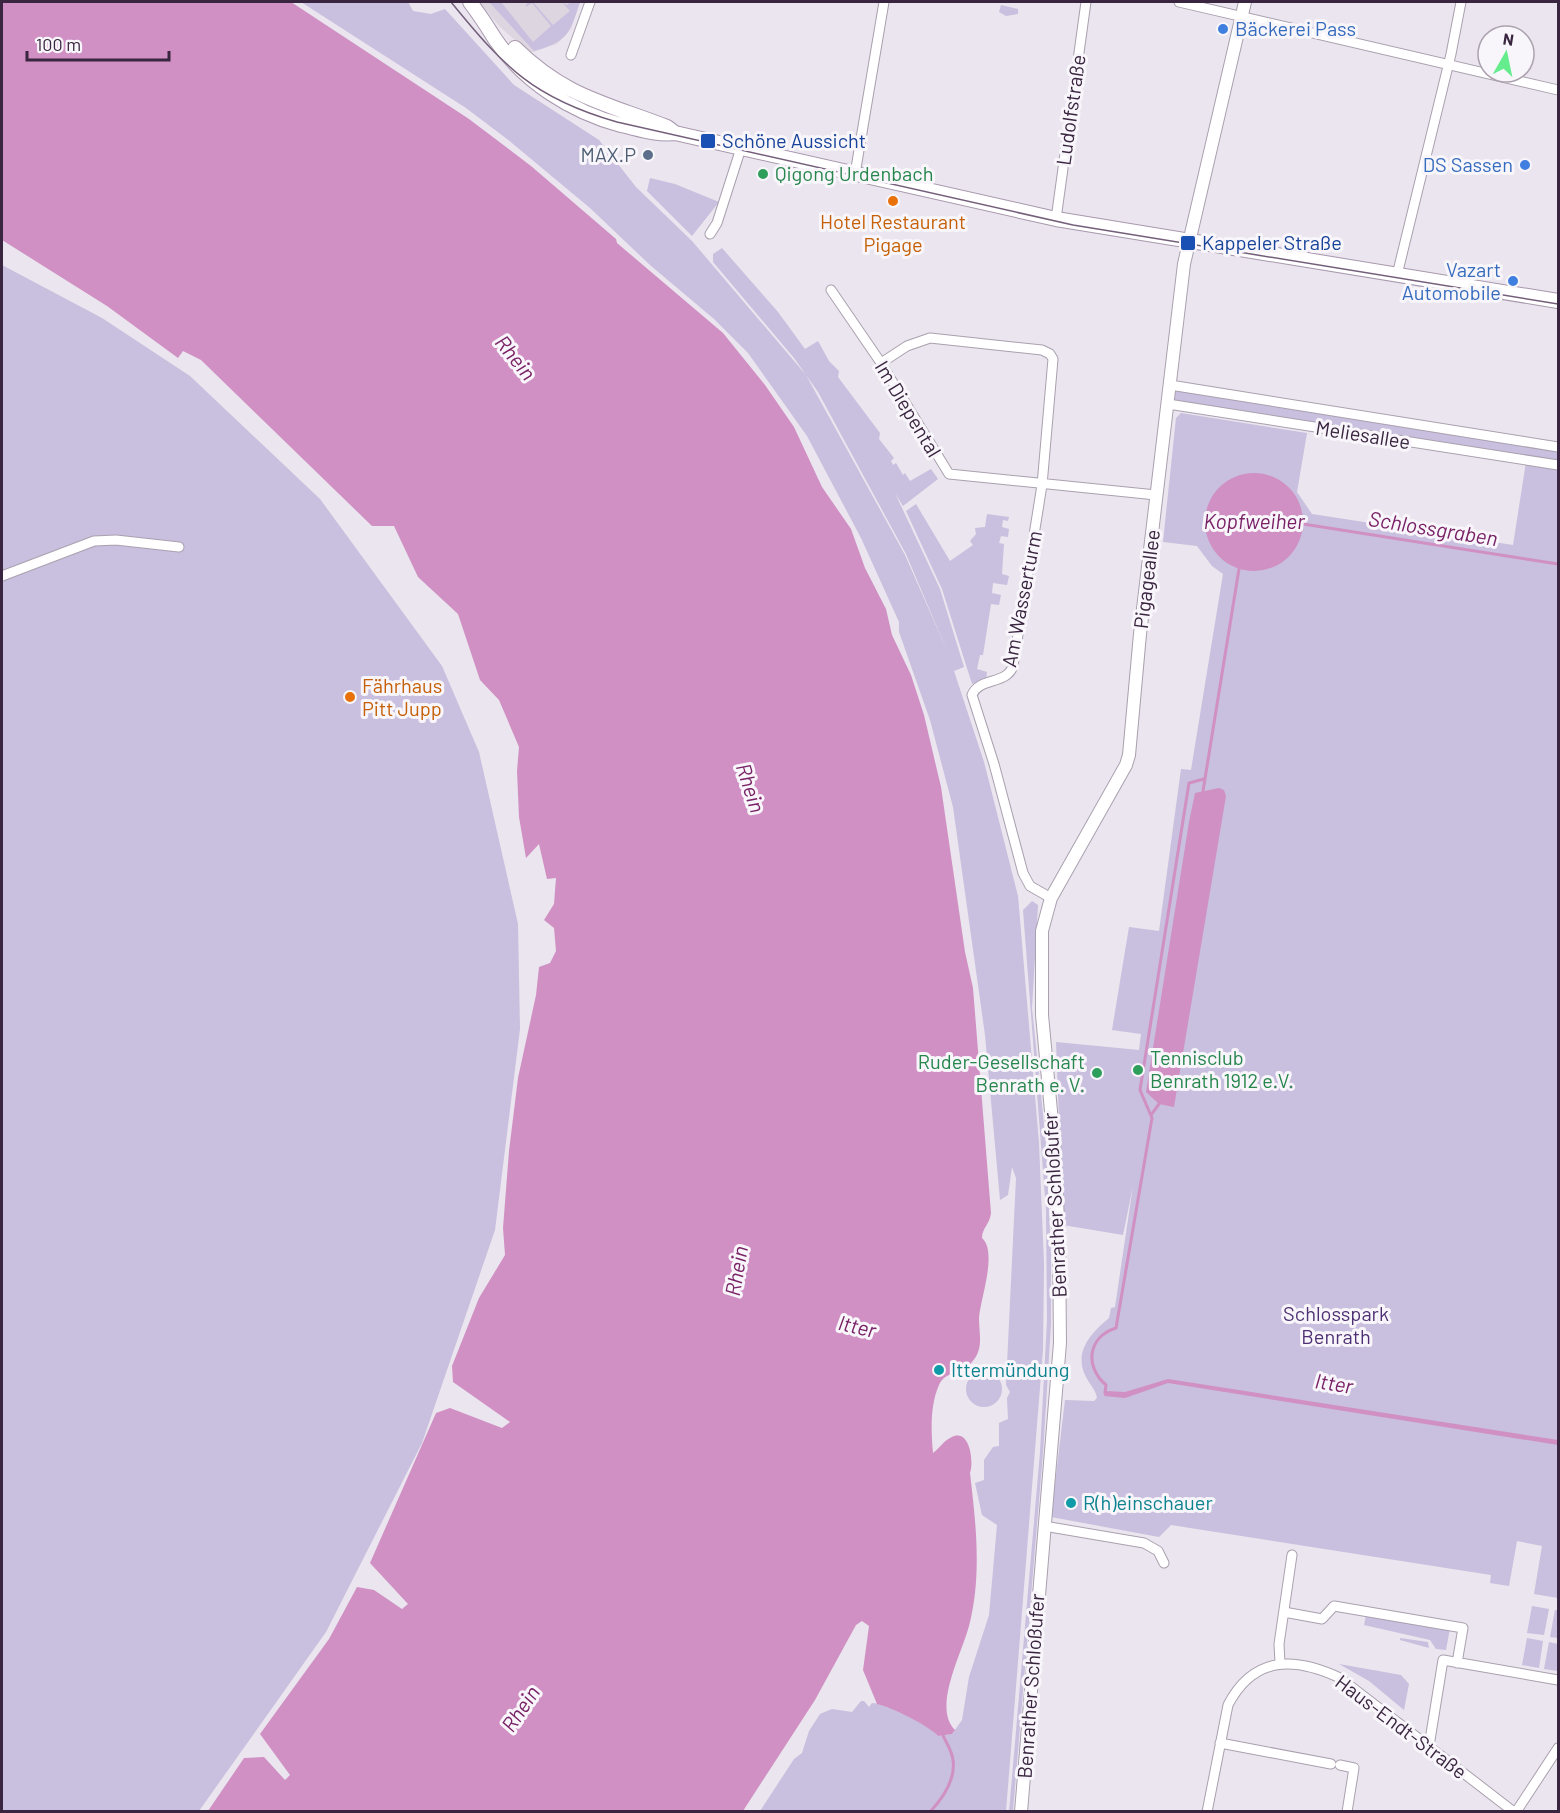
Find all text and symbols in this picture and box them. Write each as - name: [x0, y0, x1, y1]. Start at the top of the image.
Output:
- place label: Bäckerei Pass: [1235, 16, 1356, 40]
- marker: Bäckerei Pass: [1216, 22, 1230, 36]
- scale bar: [27, 24, 170, 62]
- north arrow: [1476, 24, 1536, 84]
- text: N: [1502, 28, 1515, 49]
- text: 100 m: [36, 33, 81, 55]
- street label: Ludolfstraße: [1050, 53, 1090, 167]
- place label: Schöne Aussicht: [722, 128, 866, 152]
- marker: Schöne Aussicht: [699, 132, 717, 150]
- place label: MAX.P: [580, 142, 636, 166]
- marker: MAX.P: [641, 148, 655, 162]
- place label: DS Sassen: [1423, 152, 1513, 176]
- marker: DS Sassen: [1518, 158, 1532, 172]
- place label: Qigong Urdenbach: [775, 161, 934, 185]
- marker: Qigong Urdenbach: [756, 167, 770, 181]
- marker: Hotel Restaurant Pigage: [886, 194, 900, 208]
- place label: Hotel Restaurant Pigage: [820, 209, 966, 256]
- place label: Kappeler Straße: [1202, 230, 1342, 254]
- marker: Kappeler Straße: [1179, 234, 1197, 252]
- place label: Vazart Automobile: [1402, 257, 1501, 304]
- marker: Vazart Automobile: [1506, 274, 1520, 288]
- water label: Rhein: [491, 330, 542, 384]
- street label: Im Diepental: [871, 356, 947, 461]
- street label: Meliesallee: [1314, 415, 1412, 453]
- water label: Schlossgraben: [1367, 505, 1500, 550]
- water label: Kopfweiher: [1203, 508, 1305, 533]
- street label: Pigageallee: [1128, 528, 1164, 630]
- street label: Am Wasserturm: [996, 529, 1046, 669]
- place label: Fährhaus Pitt Jupp: [362, 673, 442, 720]
- marker: Fährhaus Pitt Jupp: [343, 690, 357, 704]
- water label: Rhein: [732, 760, 771, 815]
- place label: Tennisclub Benrath 1912 e.V.: [1150, 1045, 1294, 1092]
- place label: Ruder-Gesellschaft Benrath e. V.: [918, 1049, 1085, 1096]
- marker: Tennisclub Benrath 1912 e.V.: [1131, 1063, 1145, 1077]
- marker: Ruder-Gesellschaft Benrath e. V.: [1090, 1066, 1104, 1080]
- street label: Benrather Schloßufer: [1037, 1112, 1071, 1298]
- water label: Rhein: [719, 1244, 752, 1298]
- park label: Schlosspark Benrath: [1283, 1301, 1389, 1348]
- water label: Itter: [836, 1309, 879, 1342]
- place label: Ittermündung: [951, 1357, 1069, 1381]
- marker: Ittermündung: [932, 1363, 946, 1377]
- water label: Itter: [1313, 1367, 1356, 1398]
- place label: R(h)einschauer: [1083, 1490, 1213, 1514]
- marker: R(h)einschauer: [1064, 1496, 1078, 1510]
- street label: Benrather Schloßufer: [1012, 1593, 1048, 1779]
- street label: Haus-Endt-Straße: [1331, 1669, 1472, 1783]
- water label: Rhein: [495, 1680, 544, 1736]

